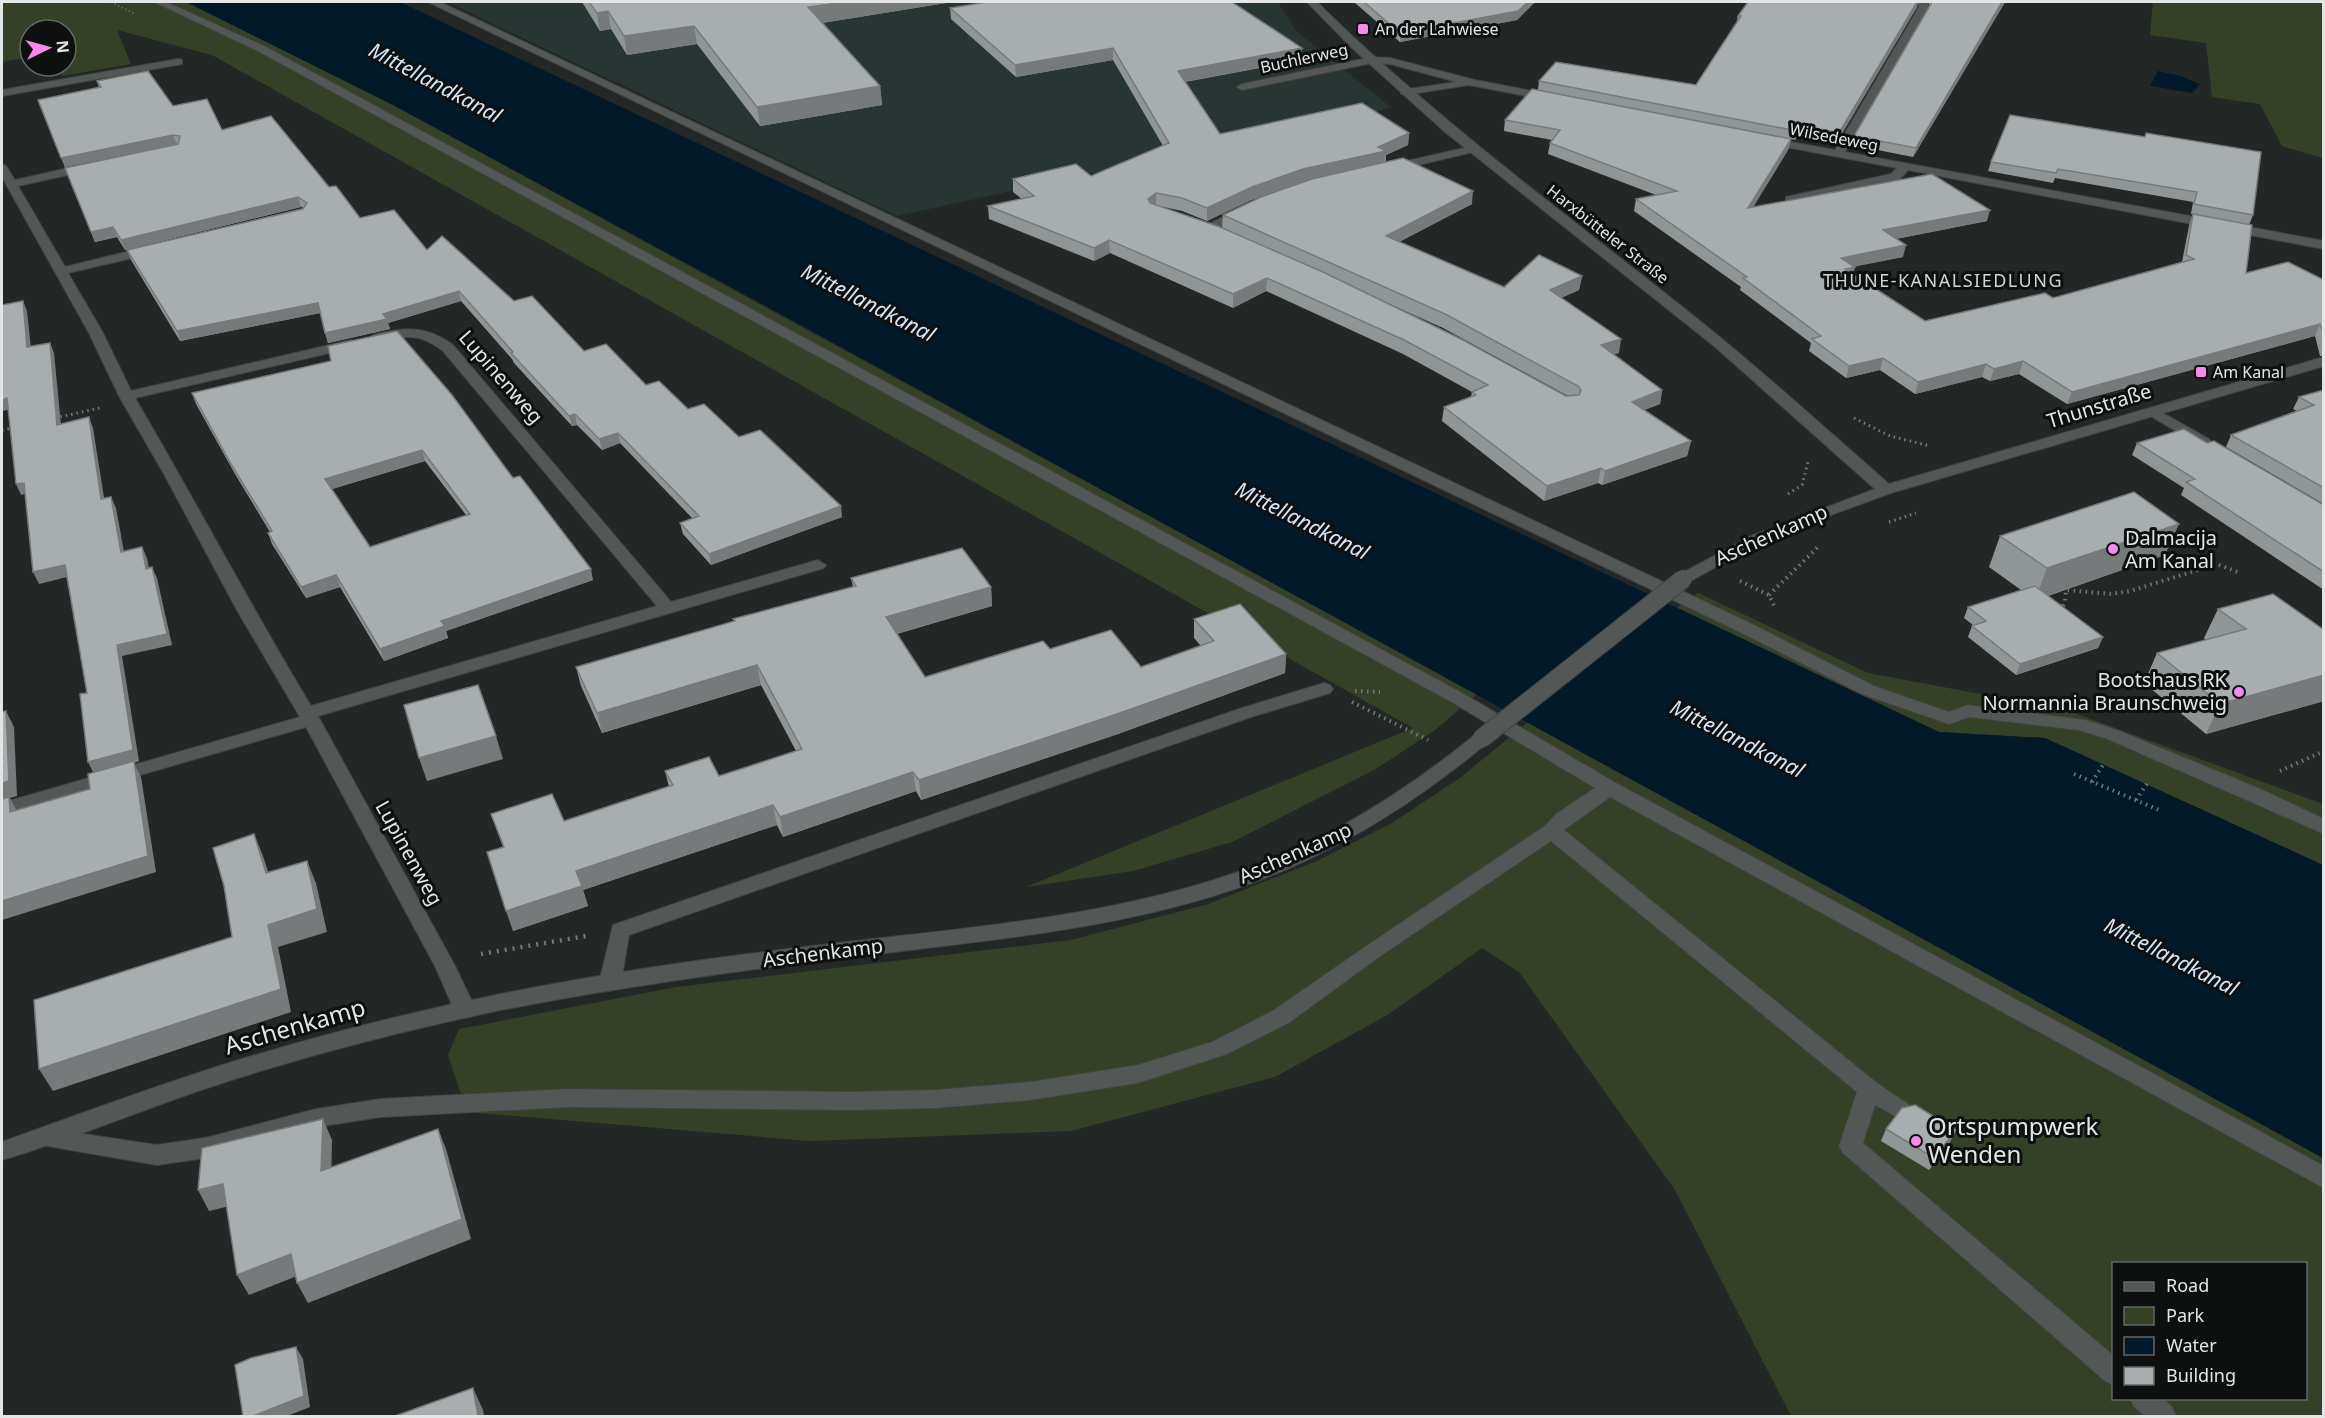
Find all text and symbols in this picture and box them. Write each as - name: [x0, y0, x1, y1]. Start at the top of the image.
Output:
- north arrow: [18, 18, 78, 78]
- place label: An der Lahwiese: [1375, 18, 1499, 40]
- marker: An der Lahwiese: [1356, 22, 1370, 36]
- water label: Mittellandkanal: [364, 35, 507, 129]
- street label: Buchlerweg: [1258, 38, 1350, 78]
- text: N: [51, 39, 74, 54]
- street label: Wilsedeweg: [1788, 118, 1880, 156]
- street label: Harxbütteler Straße: [1542, 179, 1674, 289]
- water label: Mittellandkanal: [797, 256, 941, 348]
- district label: THUNE-KANALSIEDLUNG: [1823, 268, 2063, 292]
- street label: Lupinenweg: [453, 324, 549, 429]
- place label: Am Kanal: [2213, 361, 2284, 383]
- marker: Am Kanal: [2194, 365, 2208, 379]
- street label: Thunstraße: [2043, 377, 2154, 434]
- water label: Mittellandkanal: [1231, 474, 1375, 566]
- street label: Aschenkamp: [1710, 498, 1831, 571]
- place label: Dalmacija Am Kanal: [2125, 524, 2217, 574]
- marker: Dalmacija Am Kanal: [2106, 542, 2120, 556]
- place label: Bootshaus RK Normannia Braunschweig: [1982, 666, 2228, 716]
- marker: Bootshaus RK Normannia Braunschweig: [2232, 685, 2246, 699]
- water label: Mittellandkanal: [1666, 692, 1810, 784]
- street label: Lupinenweg: [370, 796, 449, 910]
- street label: Aschenkamp: [1234, 816, 1355, 889]
- water label: Mittellandkanal: [2100, 910, 2244, 1002]
- street label: Aschenkamp: [761, 932, 885, 973]
- street label: Aschenkamp: [220, 990, 369, 1061]
- place label: Ortspumpwerk Wenden: [1928, 1109, 2098, 1170]
- marker: Ortspumpwerk Wenden: [1909, 1134, 1923, 1148]
- legend: [2112, 1262, 2307, 1400]
- text: Road: [2166, 1273, 2209, 1297]
- text: Park: [2166, 1303, 2204, 1327]
- text: Water: [2166, 1333, 2217, 1357]
- text: Building: [2166, 1363, 2236, 1387]

